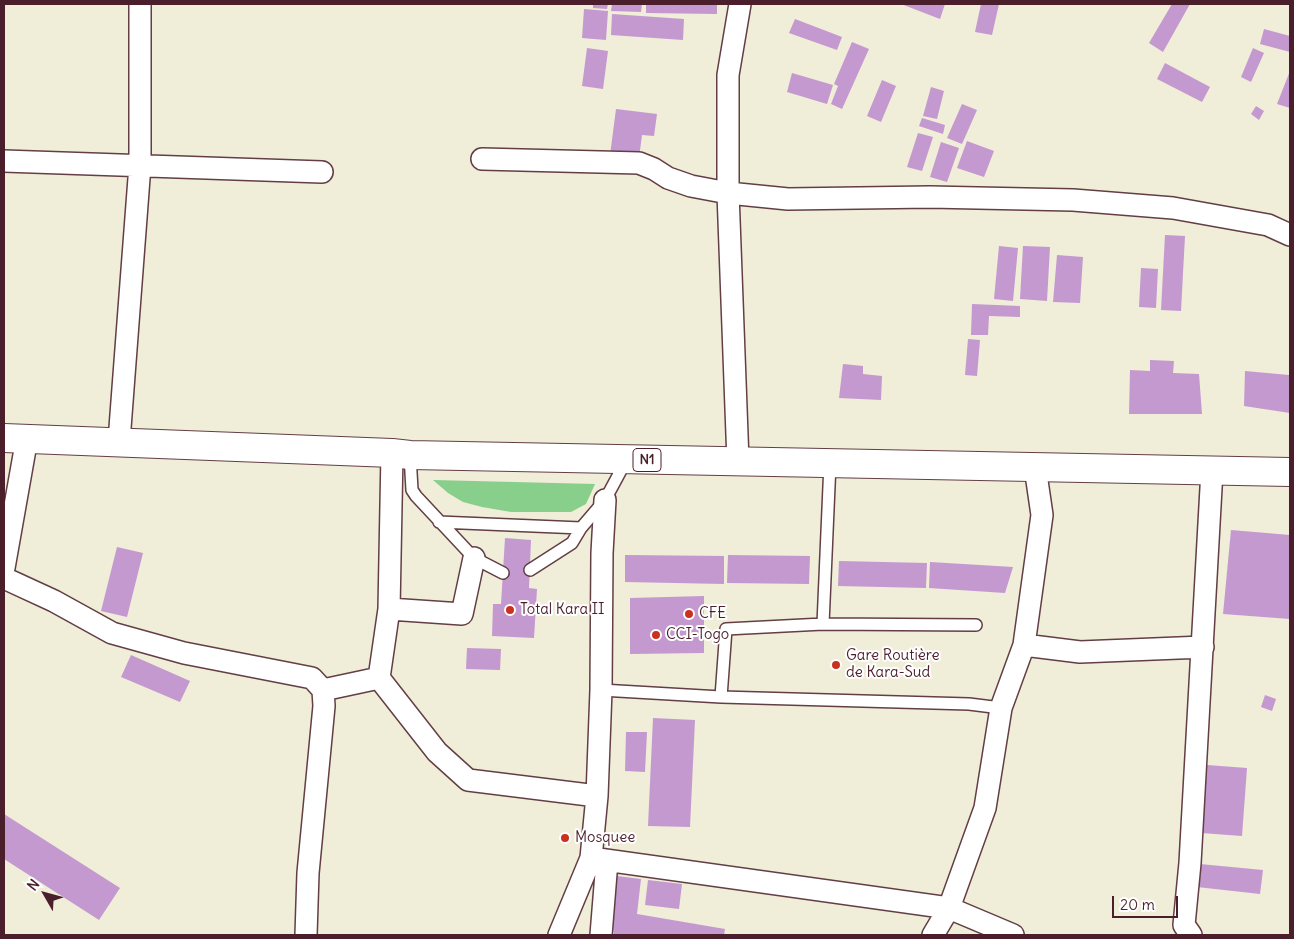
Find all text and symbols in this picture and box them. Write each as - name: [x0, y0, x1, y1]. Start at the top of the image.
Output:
- road number: N1: [633, 448, 661, 472]
- place label: Total Kara II: [520, 601, 605, 619]
- marker: Total Kara II: [504, 604, 516, 616]
- place label: CFE: [699, 605, 726, 623]
- marker: CFE: [683, 608, 695, 620]
- place label: CCI-Togo: [666, 626, 729, 644]
- marker: CCI-Togo: [650, 629, 662, 641]
- place label: Gare Routière de Kara-Sud: [846, 647, 940, 682]
- marker: Gare Routière de Kara-Sud: [830, 659, 842, 671]
- place label: Mosquee: [575, 829, 635, 847]
- marker: Mosquee: [559, 832, 571, 844]
- north arrow: [20, 869, 70, 919]
- text: N: [23, 875, 43, 894]
- scale bar: [1114, 886, 1180, 918]
- text: 20 m: [1120, 895, 1155, 914]

